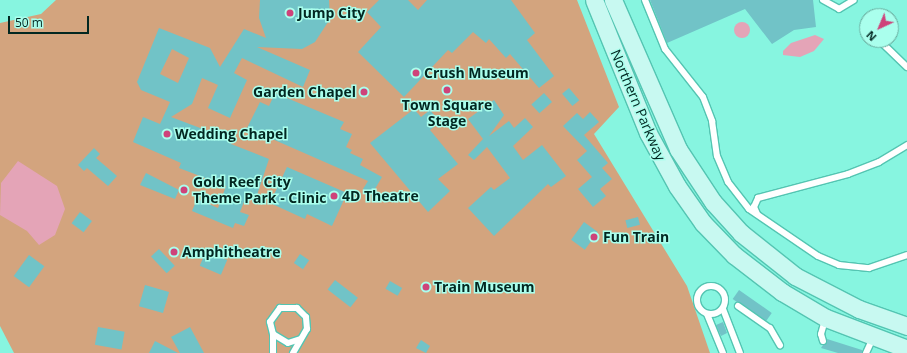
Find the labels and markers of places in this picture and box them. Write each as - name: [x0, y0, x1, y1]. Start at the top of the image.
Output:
- place label: Jump City: [298, 5, 365, 21]
- marker: Jump City: [285, 8, 295, 18]
- place label: Crush Museum: [424, 65, 529, 81]
- marker: Crush Museum: [411, 68, 421, 78]
- place label: Garden Chapel: [253, 84, 356, 100]
- marker: Town Square Stage: [442, 85, 452, 95]
- marker: Garden Chapel: [359, 87, 369, 97]
- place label: Town Square Stage: [402, 97, 492, 130]
- place label: Wedding Chapel: [175, 126, 288, 142]
- marker: Wedding Chapel: [162, 129, 172, 139]
- place label: Gold Reef City Theme Park - Clinic: [193, 174, 326, 206]
- marker: Gold Reef City Theme Park - Clinic: [178, 184, 190, 196]
- place label: 4D Theatre: [342, 188, 419, 204]
- marker: 4D Theatre: [329, 191, 339, 201]
- place label: Fun Train: [603, 229, 669, 245]
- marker: Fun Train: [588, 231, 600, 243]
- place label: Amphitheatre: [182, 244, 280, 260]
- marker: Amphitheatre: [169, 247, 179, 257]
- place label: Train Museum: [434, 279, 535, 295]
- marker: Train Museum: [421, 282, 431, 292]

